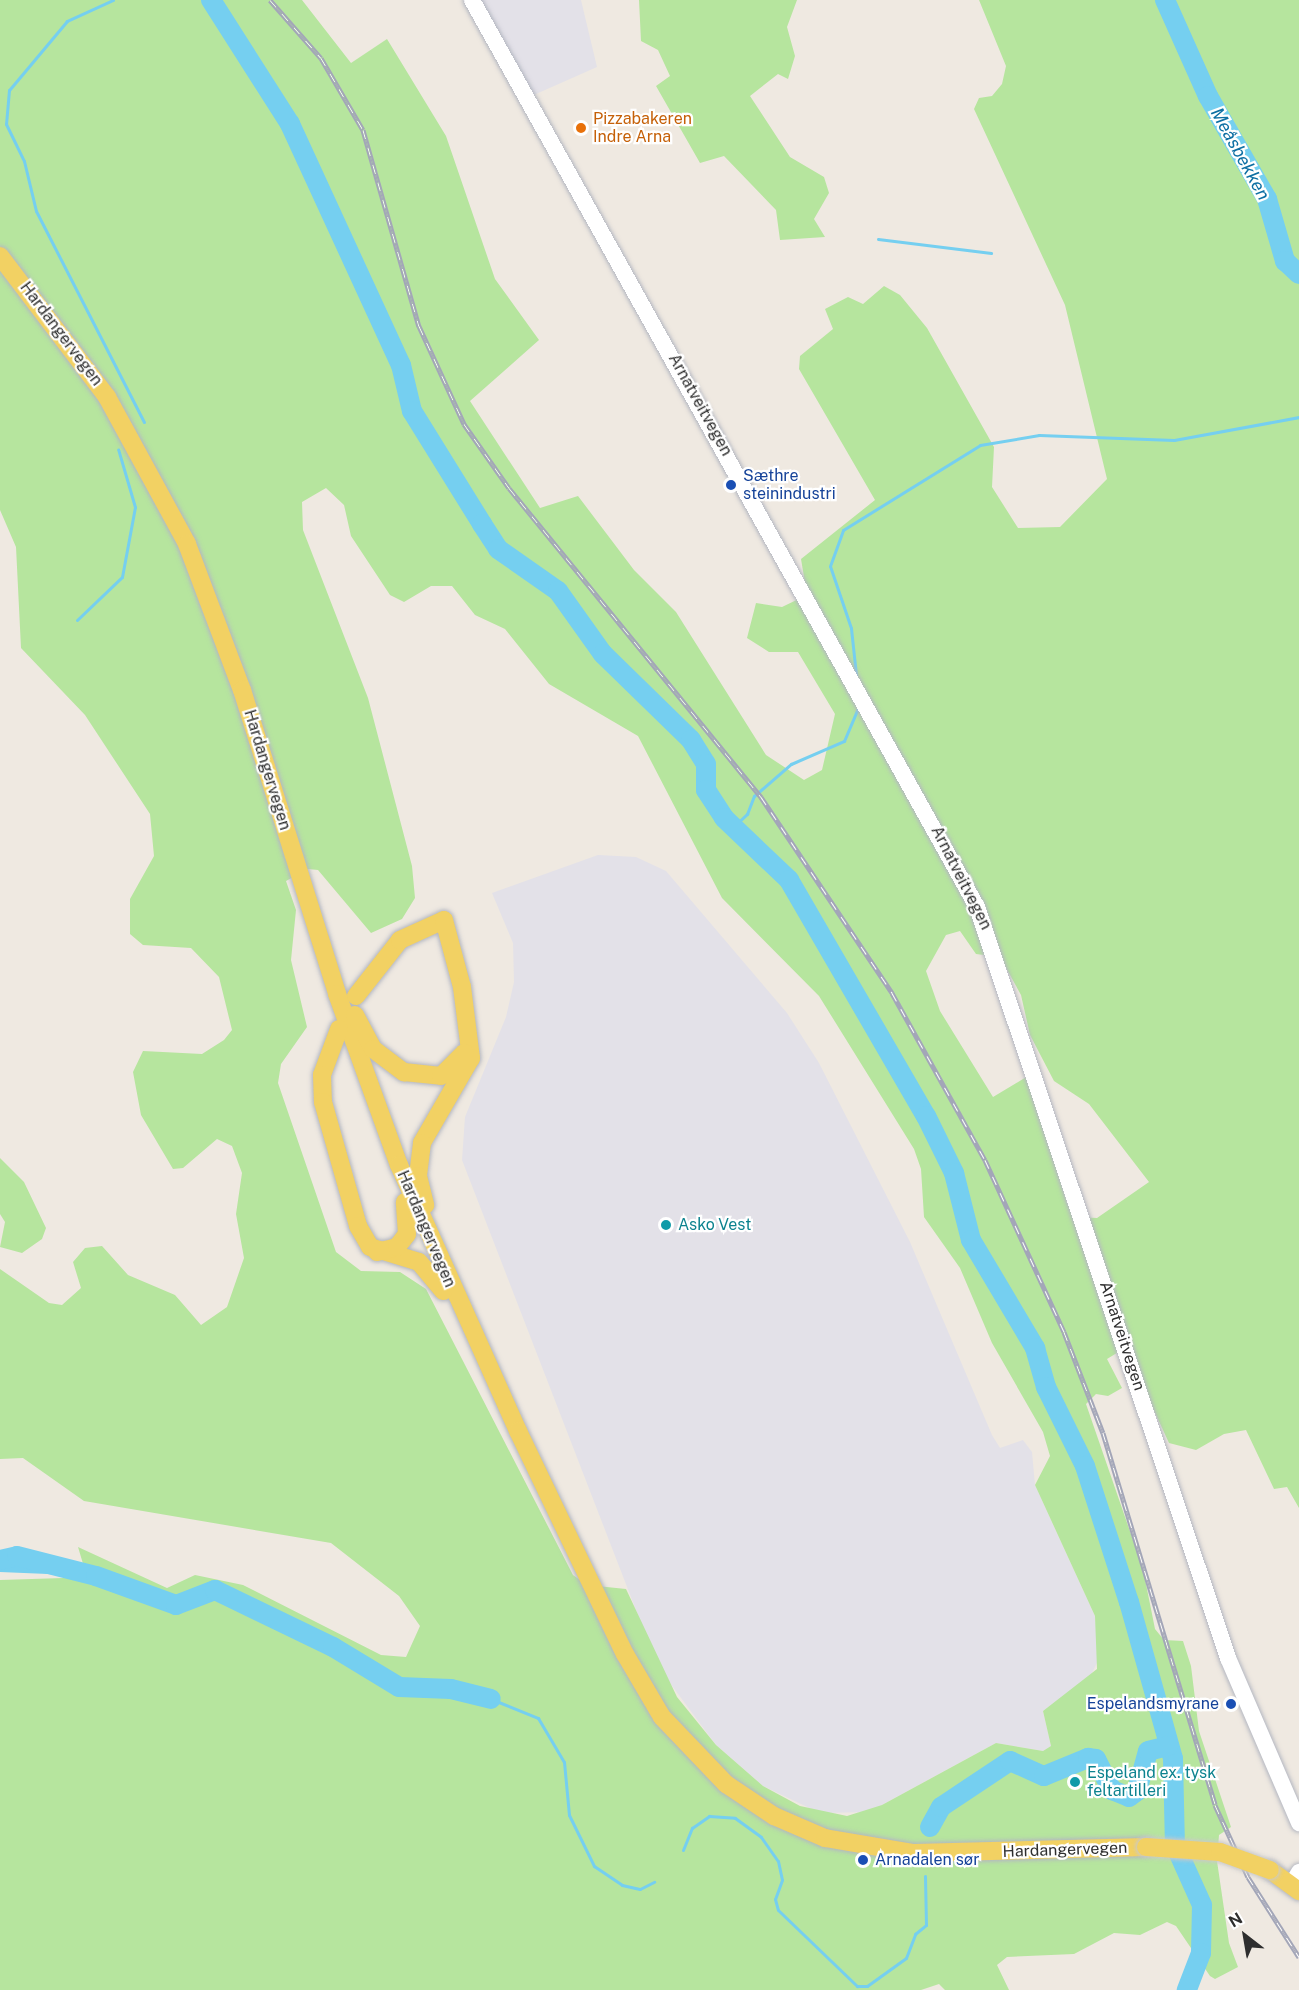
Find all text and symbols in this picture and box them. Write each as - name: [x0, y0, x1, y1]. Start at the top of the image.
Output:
- water label: Meåsbekken: [1206, 104, 1274, 204]
- place label: Pizzabakeren Indre Arna: [593, 109, 692, 147]
- marker: Pizzabakeren Indre Arna: [574, 121, 588, 135]
- street label: Hardangervegen: [16, 278, 106, 390]
- street label: Arnatveitvegen: [664, 351, 736, 459]
- place label: Sæthre steinindustri: [743, 466, 836, 504]
- marker: Sæthre steinindustri: [724, 478, 738, 492]
- street label: Hardangervegen: [240, 707, 294, 833]
- street label: Arnatveitvegen: [927, 823, 995, 933]
- street label: Hardangervegen: [393, 1168, 459, 1290]
- place label: Asko Vest: [678, 1215, 752, 1235]
- marker: Asko Vest: [659, 1218, 673, 1232]
- street label: Arnatveitvegen: [1095, 1279, 1149, 1393]
- place label: Espelandsmyrane: [1087, 1694, 1219, 1714]
- marker: Espelandsmyrane: [1224, 1697, 1238, 1711]
- place label: Espeland ex. tysk feltartilleri: [1087, 1763, 1216, 1801]
- marker: Espeland ex. tysk feltartilleri: [1068, 1775, 1082, 1789]
- street label: Hardangervegen: [1002, 1838, 1128, 1862]
- place label: Arnadalen sør: [875, 1850, 979, 1870]
- marker: Arnadalen sør: [856, 1853, 870, 1867]
- north arrow: [1215, 1906, 1275, 1966]
- text: N: [1225, 1909, 1246, 1932]

